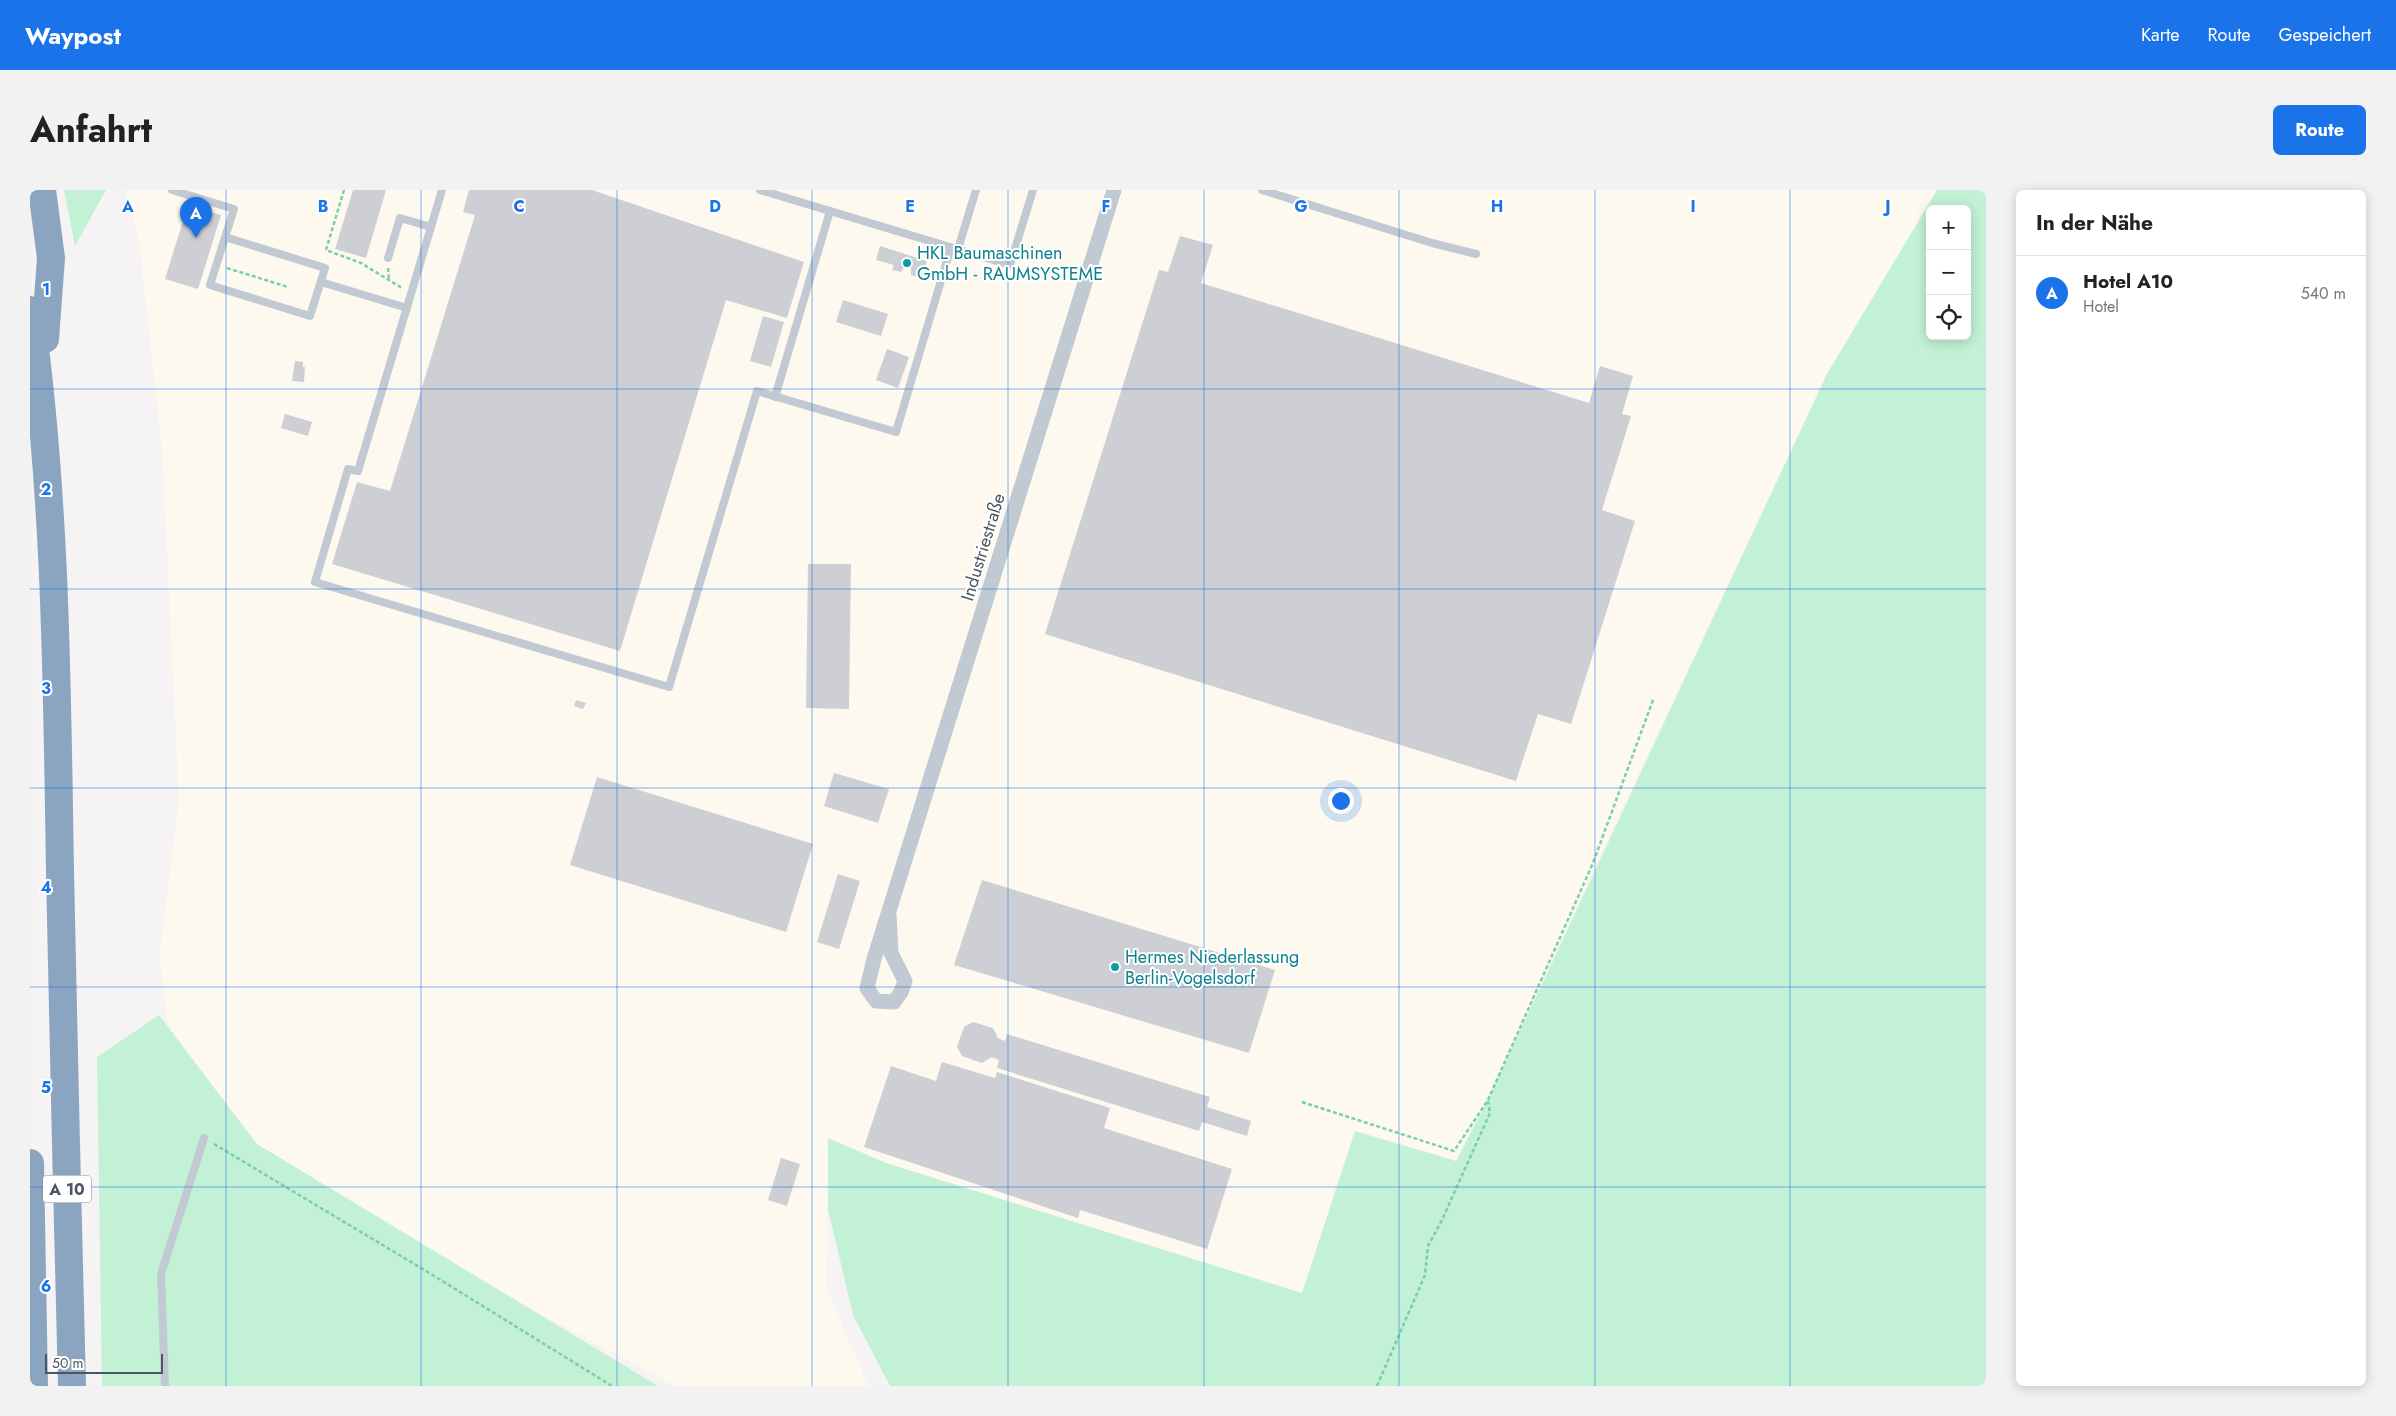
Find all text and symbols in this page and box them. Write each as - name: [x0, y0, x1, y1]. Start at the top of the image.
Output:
- text: Waypost: [25, 18, 121, 53]
- text: Karte: [2141, 22, 2180, 48]
- text: Route: [2208, 22, 2250, 48]
- text: Gespeichert: [2278, 22, 2371, 48]
- text: Anfahrt: [30, 105, 152, 155]
- button: Route: [2273, 105, 2366, 155]
- text: A: [121, 195, 134, 218]
- text: B: [318, 195, 328, 218]
- text: C: [513, 195, 525, 218]
- text: D: [709, 195, 721, 218]
- text: E: [905, 195, 915, 218]
- text: F: [1102, 195, 1110, 218]
- text: G: [1294, 195, 1308, 218]
- text: H: [1491, 195, 1503, 218]
- text: I: [1690, 195, 1696, 218]
- text: J: [1882, 195, 1891, 218]
- pin: A: [180, 197, 212, 238]
- map controls: [1926, 205, 1971, 340]
- button: +: [1926, 205, 1971, 250]
- text: In der Nähe: [2036, 208, 2153, 238]
- place label: HKL Baumaschinen GmbH - RAUMSYSTEME: [917, 240, 1103, 287]
- button: −: [1926, 250, 1971, 295]
- marker: HKL Baumaschinen GmbH - RAUMSYSTEME: [901, 257, 913, 269]
- text: Hotel A10: [2083, 268, 2173, 295]
- text: 1: [42, 278, 50, 301]
- text: A: [2046, 282, 2058, 305]
- text: 540 m: [2301, 282, 2346, 305]
- button: locate: [1926, 295, 1971, 340]
- text: Hotel: [2083, 295, 2119, 318]
- text: 2: [41, 478, 51, 501]
- street label: Industriestraße: [954, 490, 1012, 604]
- text: 3: [41, 677, 51, 700]
- your location: [1328, 788, 1354, 814]
- text: 4: [40, 876, 52, 899]
- place label: Hermes Niederlassung Berlin-Vogelsdorf: [1125, 944, 1299, 991]
- marker: Hermes Niederlassung Berlin-Vogelsdorf: [1109, 961, 1121, 973]
- text: 5: [41, 1076, 51, 1099]
- road number: A 10: [43, 1176, 91, 1202]
- text: 6: [41, 1275, 51, 1298]
- scale bar: [45, 1351, 162, 1374]
- text: 50 m: [52, 1353, 83, 1373]

